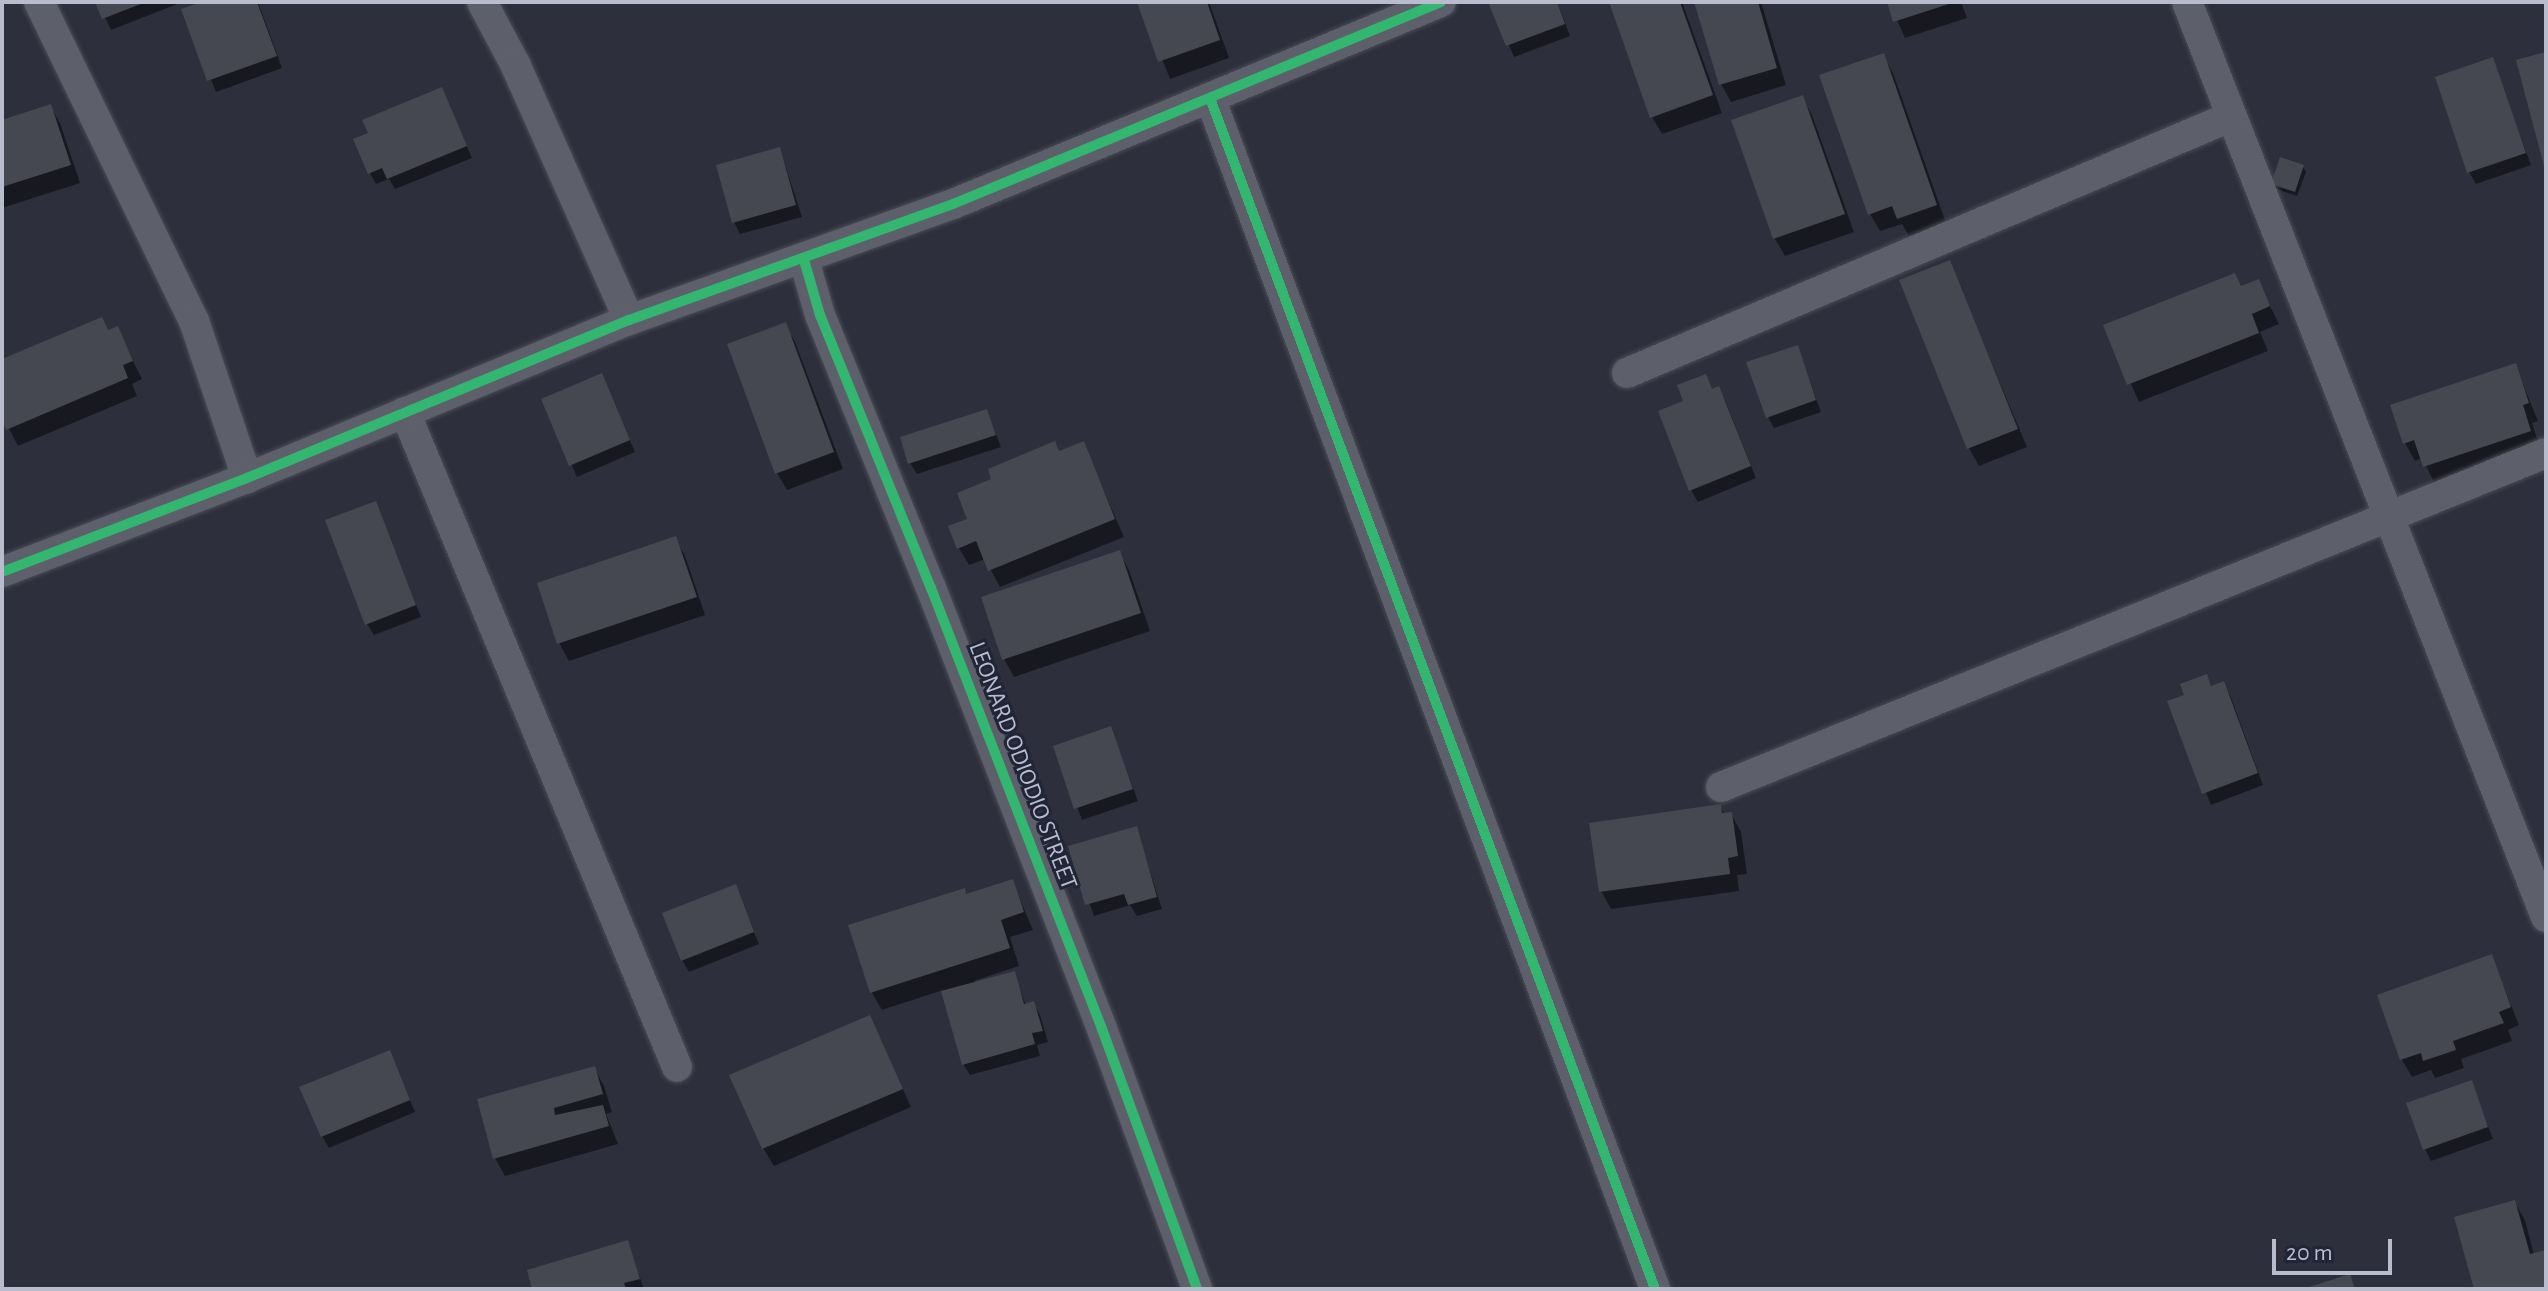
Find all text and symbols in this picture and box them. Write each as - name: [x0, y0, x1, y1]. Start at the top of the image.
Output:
- street label: LEONARD ODIODIO STREET: [961, 638, 1083, 894]
- scale bar: [2276, 1223, 2396, 1273]
- text: 20 m: [2286, 1241, 2333, 1265]

